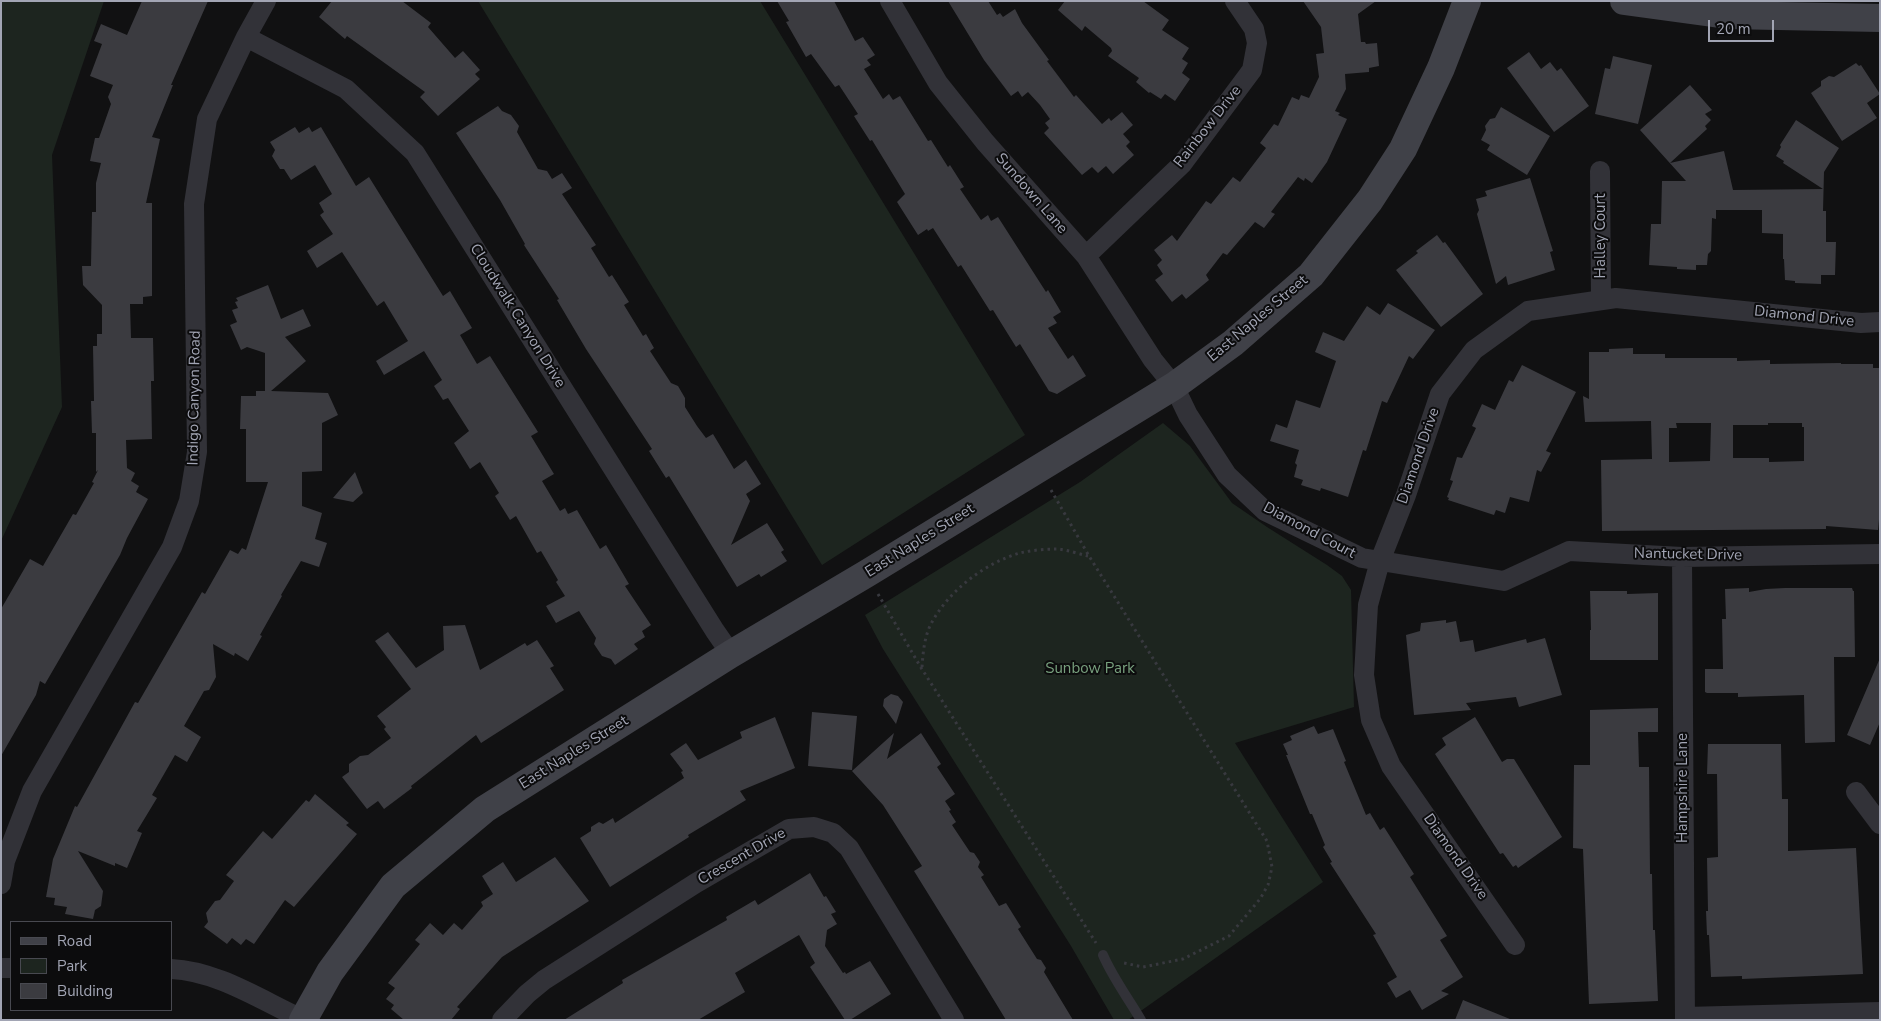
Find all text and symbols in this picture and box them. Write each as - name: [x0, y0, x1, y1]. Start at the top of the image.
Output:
- scale bar: [1711, 10, 1777, 42]
- text: 20 m: [1716, 19, 1751, 39]
- street label: Rainbow Drive: [1170, 82, 1246, 172]
- street label: Sundown Lane: [991, 150, 1071, 238]
- street label: Halley Court: [1592, 194, 1610, 278]
- street label: Cloudwalk Canyon Drive: [465, 241, 569, 391]
- street label: East Naples Street: [1204, 272, 1312, 366]
- street label: Diamond Drive: [1753, 303, 1855, 331]
- street label: Indigo Canyon Road: [185, 330, 205, 466]
- street label: Diamond Drive: [1394, 406, 1444, 506]
- street label: Diamond Court: [1260, 499, 1358, 563]
- street label: East Naples Street: [862, 500, 978, 582]
- street label: Nantucket Drive: [1634, 545, 1742, 565]
- park label: Sunbow Park: [1045, 660, 1135, 678]
- street label: East Naples Street: [516, 712, 632, 794]
- street label: Hampshire Lane: [1674, 733, 1692, 843]
- street label: Diamond Drive: [1419, 811, 1491, 903]
- street label: Crescent Drive: [695, 825, 789, 889]
- legend: [10, 921, 172, 1011]
- text: Road: [57, 931, 92, 951]
- text: Park: [57, 956, 87, 976]
- text: Building: [57, 981, 113, 1001]

